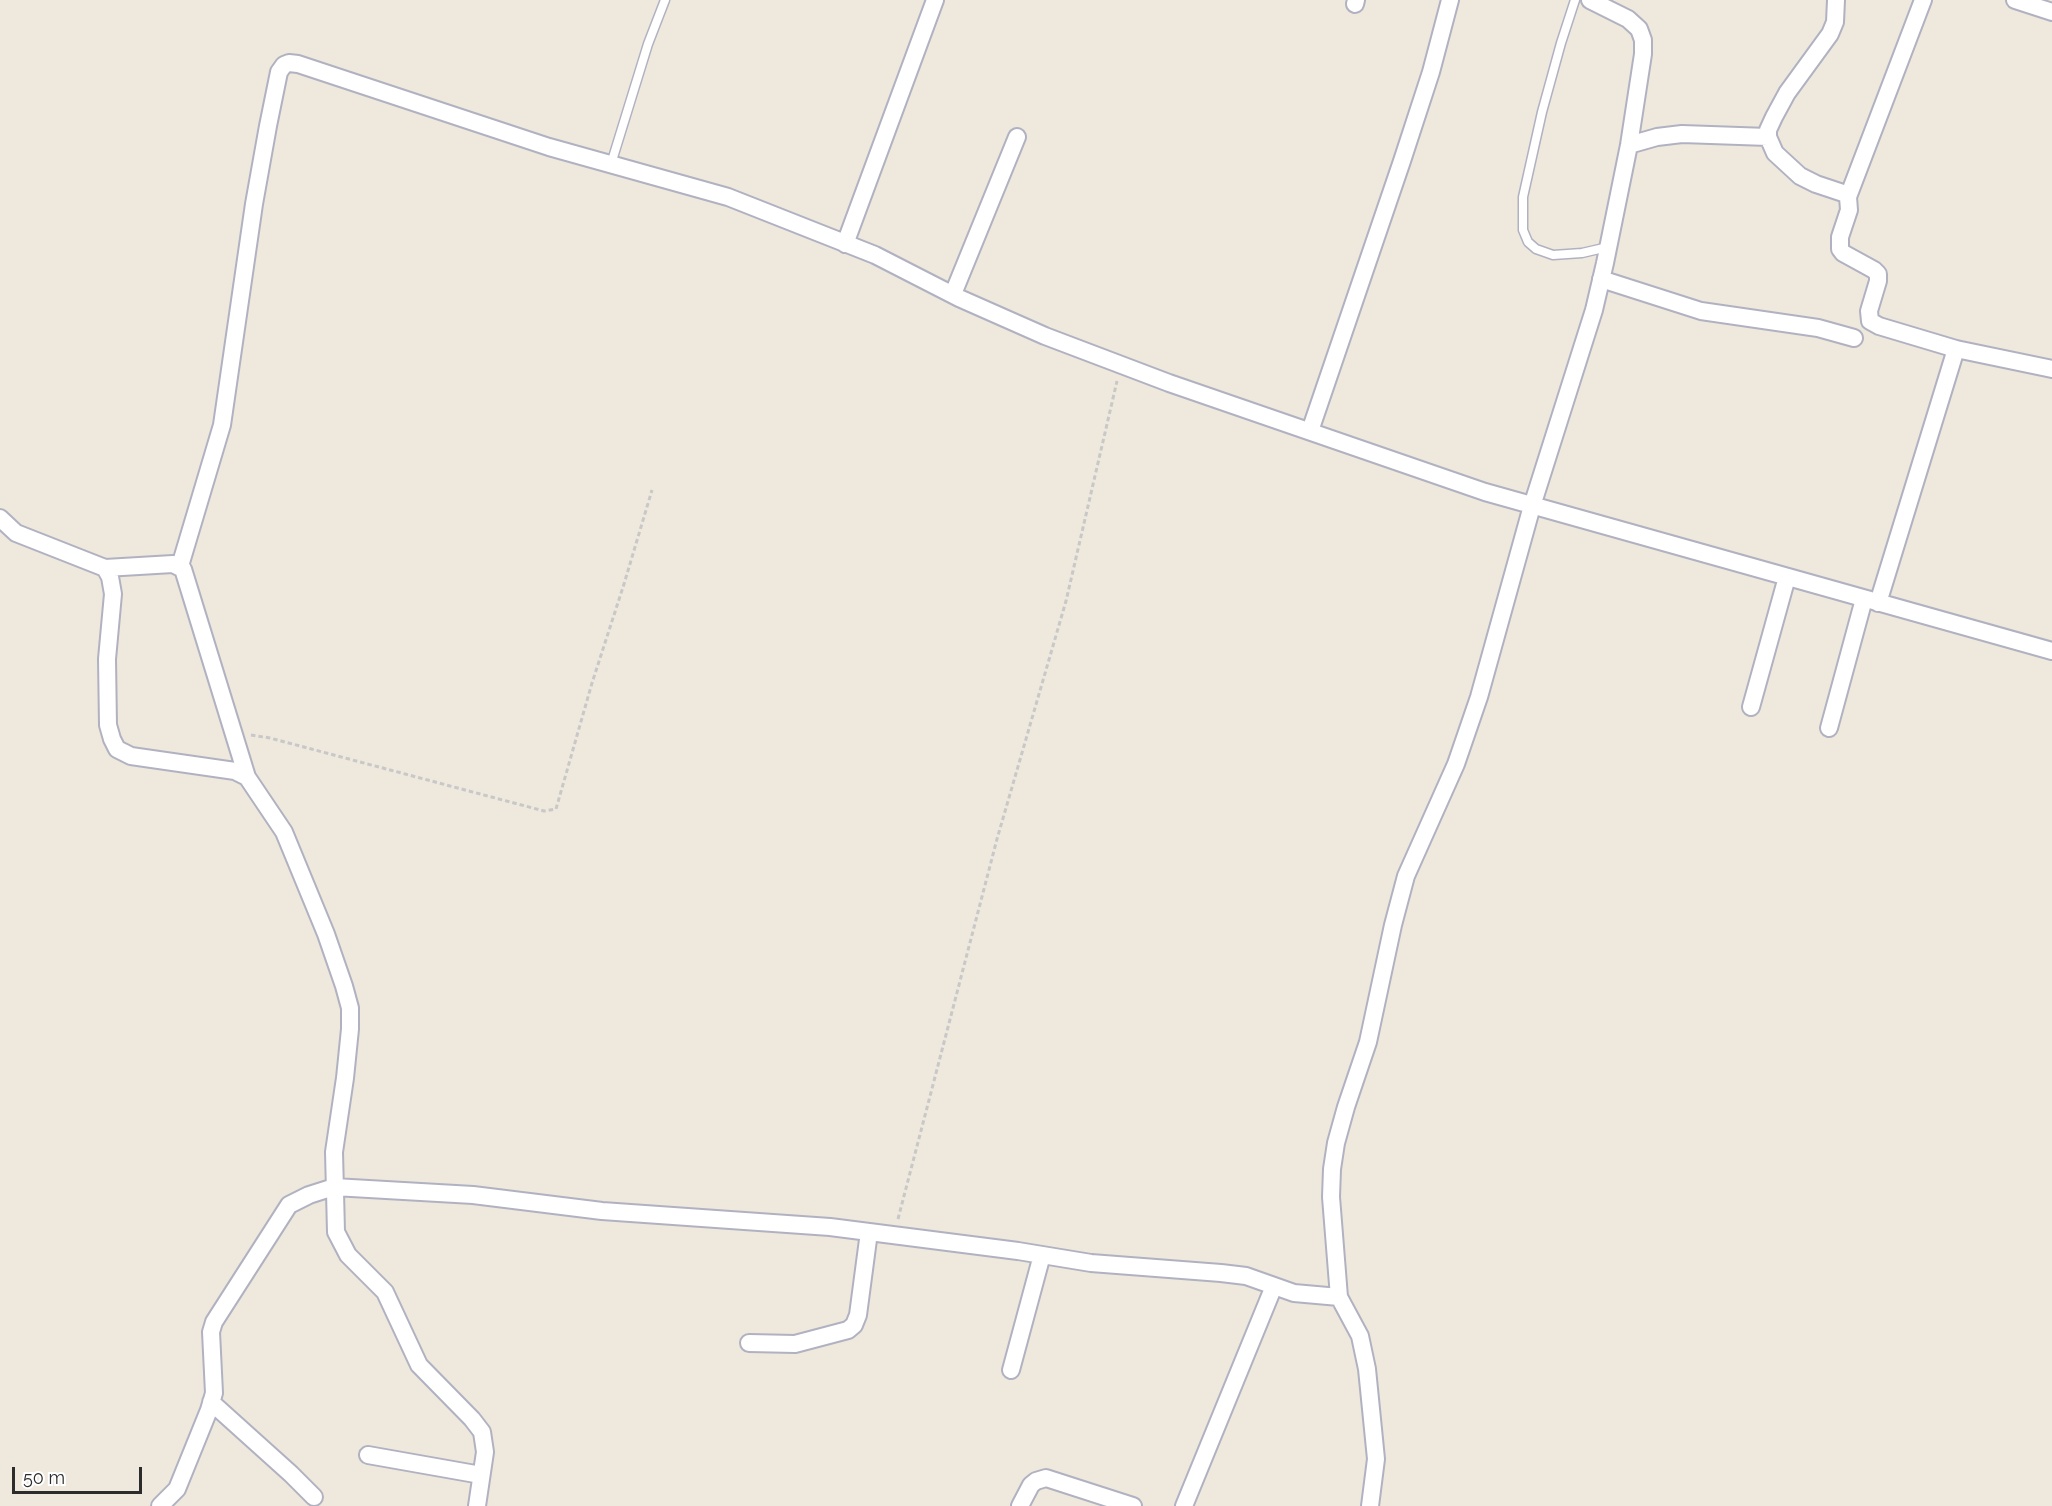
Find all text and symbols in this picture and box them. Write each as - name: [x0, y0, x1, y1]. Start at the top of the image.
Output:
- scale bar: [15, 1455, 146, 1493]
- text: 50 m: [23, 1467, 65, 1488]

